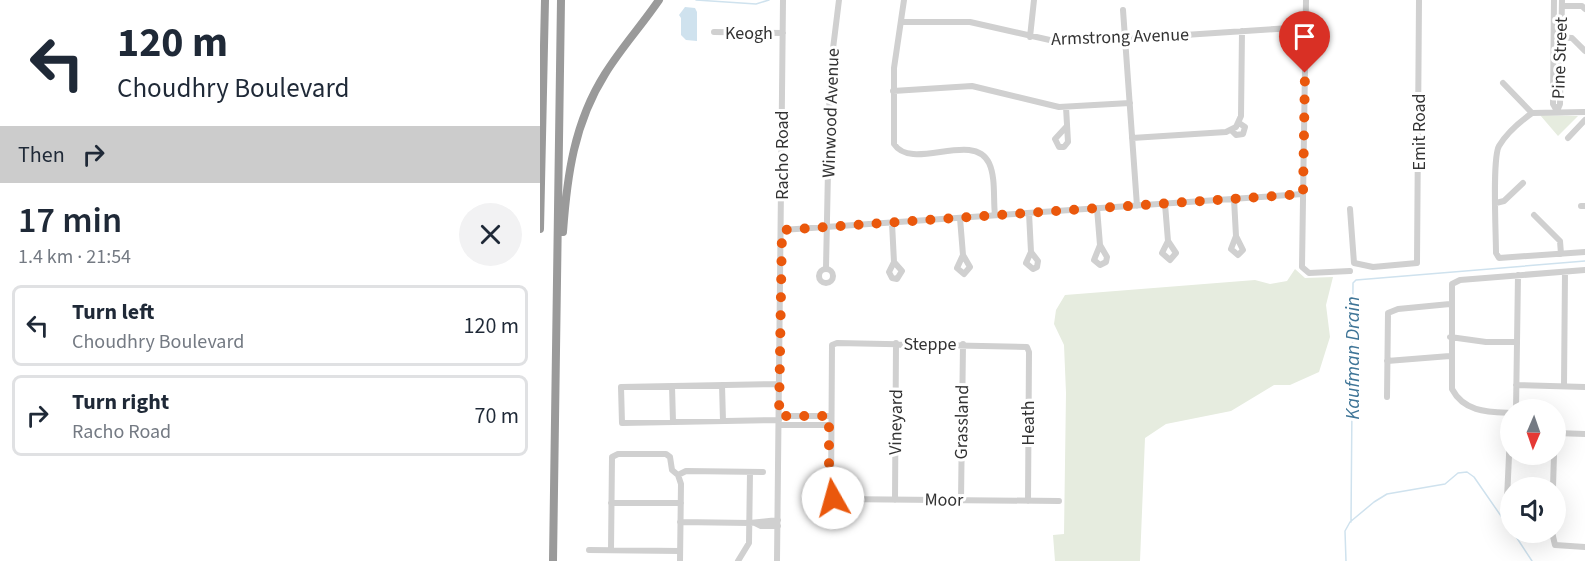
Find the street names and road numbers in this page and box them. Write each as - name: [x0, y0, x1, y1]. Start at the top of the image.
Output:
- street label: Pine Street: [1546, 17, 1574, 99]
- street label: Keogh: [725, 21, 773, 46]
- street label: Armstrong Avenue: [1051, 22, 1189, 52]
- street label: Winwood Avenue: [816, 48, 846, 178]
- street label: Emit Road: [1407, 93, 1432, 171]
- street label: Racho Road: [770, 110, 795, 200]
- street label: Steppe: [904, 332, 957, 357]
- street label: Grassland: [949, 384, 975, 460]
- street label: Vineyard: [883, 389, 909, 455]
- street label: Heath: [1016, 400, 1041, 446]
- street label: Moor: [924, 487, 964, 513]

